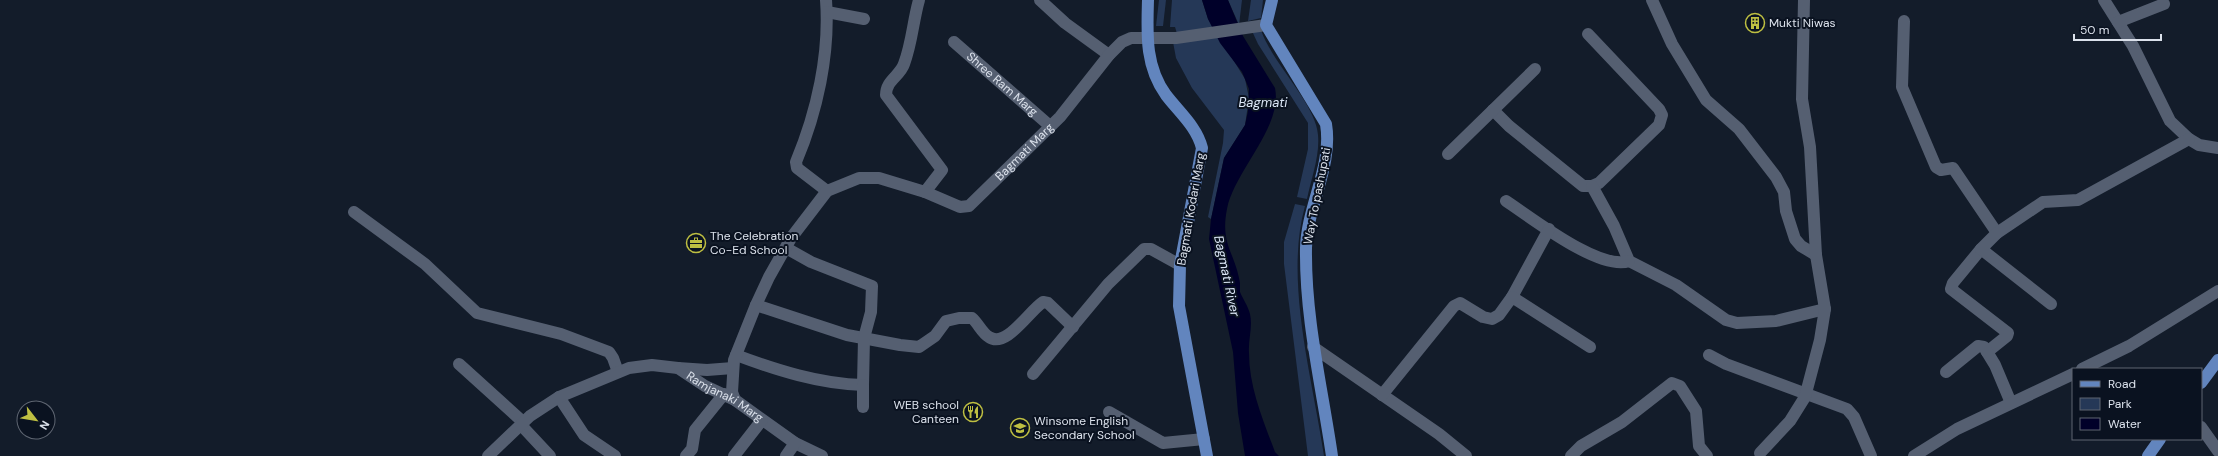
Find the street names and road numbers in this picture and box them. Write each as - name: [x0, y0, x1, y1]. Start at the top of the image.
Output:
- street label: Shree Ram Marg: [963, 48, 1042, 120]
- street label: Bagmati Marg: [992, 119, 1057, 184]
- street label: Way To pashupati: [1300, 146, 1334, 246]
- street label: Bagmati Kodari Marg: [1173, 151, 1209, 267]
- street label: Ramjanaki Marg: [683, 368, 767, 426]

